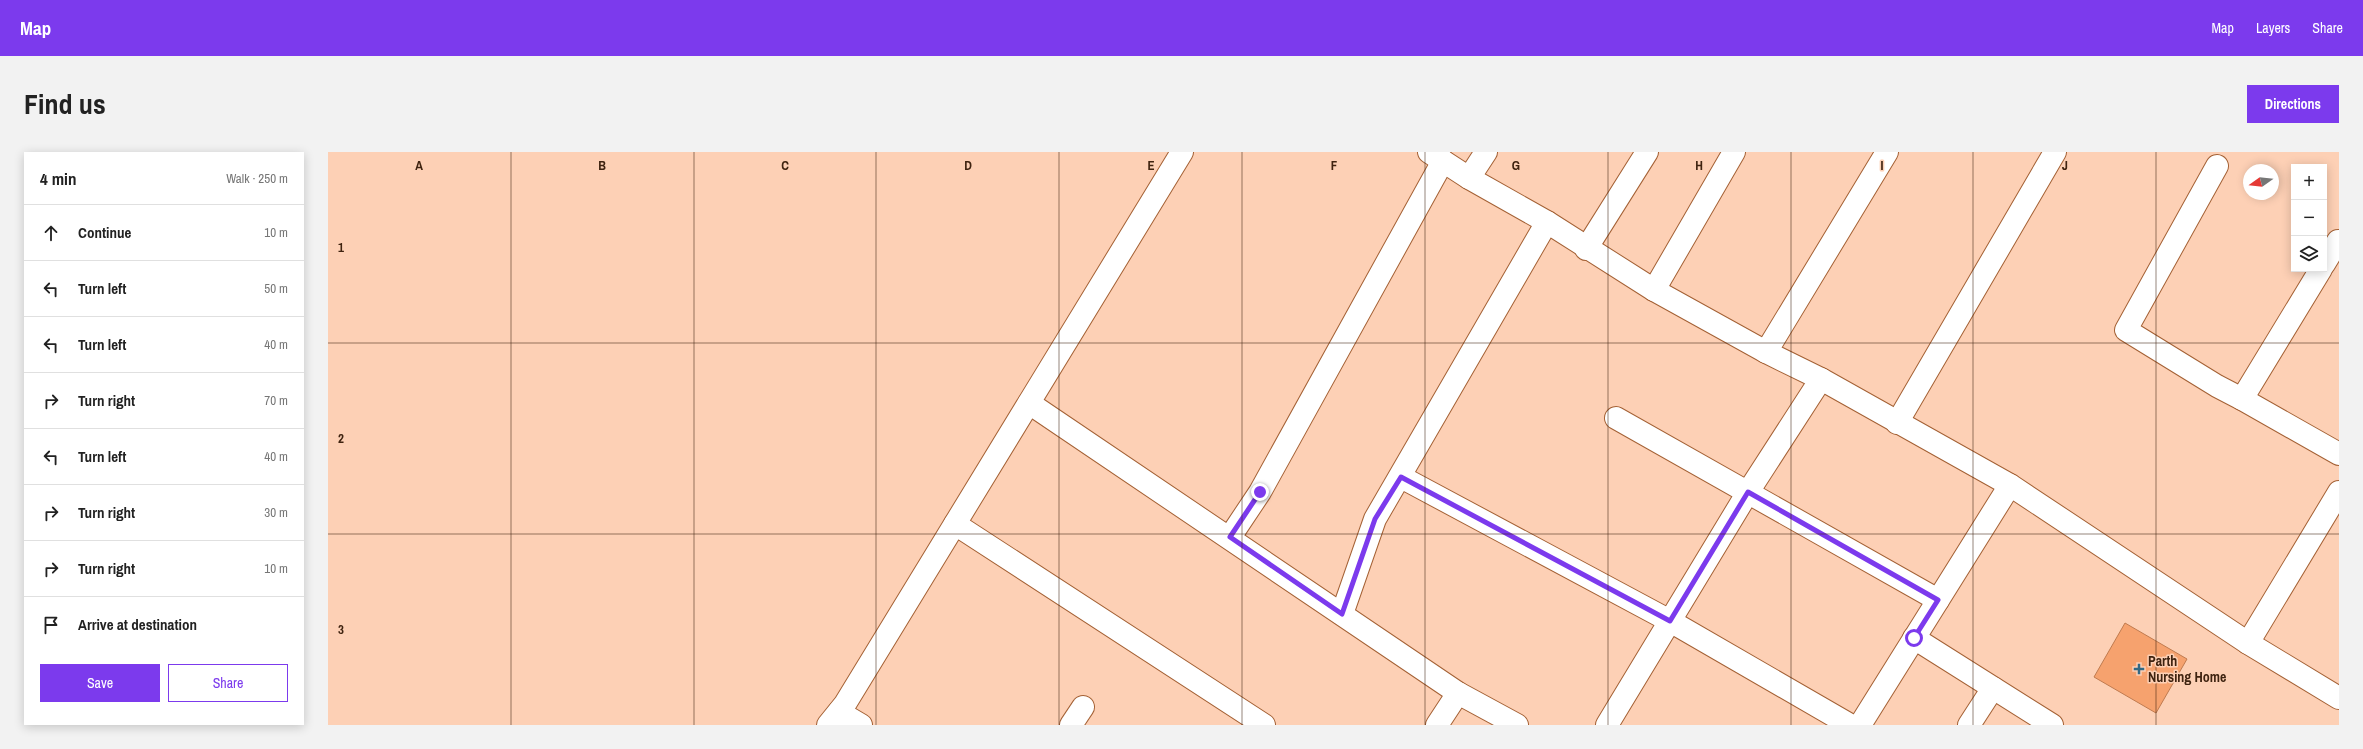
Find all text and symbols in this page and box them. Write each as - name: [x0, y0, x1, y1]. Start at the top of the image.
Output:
- text: Map: [20, 15, 51, 41]
- text: Map: [2212, 19, 2234, 37]
- text: Layers: [2256, 19, 2290, 37]
- text: Share: [2312, 19, 2343, 37]
- text: Find us: [24, 85, 106, 123]
- button: Directions: [2247, 85, 2339, 123]
- text: A: [415, 157, 423, 174]
- text: B: [598, 157, 606, 174]
- text: C: [781, 157, 789, 174]
- text: D: [964, 157, 972, 174]
- text: E: [1147, 157, 1155, 174]
- text: F: [1331, 157, 1338, 174]
- text: G: [1512, 157, 1520, 174]
- text: H: [1695, 157, 1703, 174]
- text: I: [1881, 157, 1884, 174]
- text: J: [2062, 157, 2068, 174]
- north arrow: [2243, 164, 2279, 200]
- map controls: [2291, 164, 2327, 272]
- button: +: [2291, 164, 2327, 200]
- text: 4 min: [40, 167, 76, 190]
- text: Walk · 250 m: [226, 170, 288, 187]
- button: −: [2291, 200, 2327, 236]
- icon: ahead: [40, 222, 62, 244]
- text: Continue: [78, 222, 131, 243]
- text: 10 m: [264, 224, 288, 241]
- button: layers: [2291, 236, 2327, 272]
- text: 1: [338, 239, 344, 256]
- icon: left: [40, 278, 62, 300]
- text: Turn left: [78, 278, 126, 299]
- text: 50 m: [264, 280, 288, 297]
- icon: left: [40, 334, 62, 356]
- text: Turn left: [78, 334, 126, 355]
- text: 40 m: [264, 336, 288, 353]
- icon: right: [40, 390, 62, 412]
- text: Turn right: [78, 390, 135, 411]
- text: 70 m: [264, 392, 288, 409]
- text: 2: [338, 430, 344, 447]
- icon: left: [40, 446, 62, 468]
- text: Turn left: [78, 446, 126, 467]
- text: 40 m: [264, 448, 288, 465]
- route end: [1251, 483, 1269, 501]
- icon: right: [40, 502, 62, 524]
- text: Turn right: [78, 502, 135, 523]
- text: 30 m: [264, 504, 288, 521]
- icon: right: [40, 558, 62, 580]
- text: Turn right: [78, 558, 135, 579]
- text: 10 m: [264, 560, 288, 577]
- icon: arrive: [40, 614, 62, 636]
- text: Arrive at destination: [78, 614, 197, 635]
- text: 3: [338, 621, 344, 638]
- route start: [1905, 629, 1923, 647]
- place label: Parth Nursing Home: [2148, 652, 2226, 686]
- marker: Parth Nursing Home: [2133, 663, 2145, 675]
- button: Save: [40, 664, 160, 702]
- button: Share: [168, 664, 288, 702]

